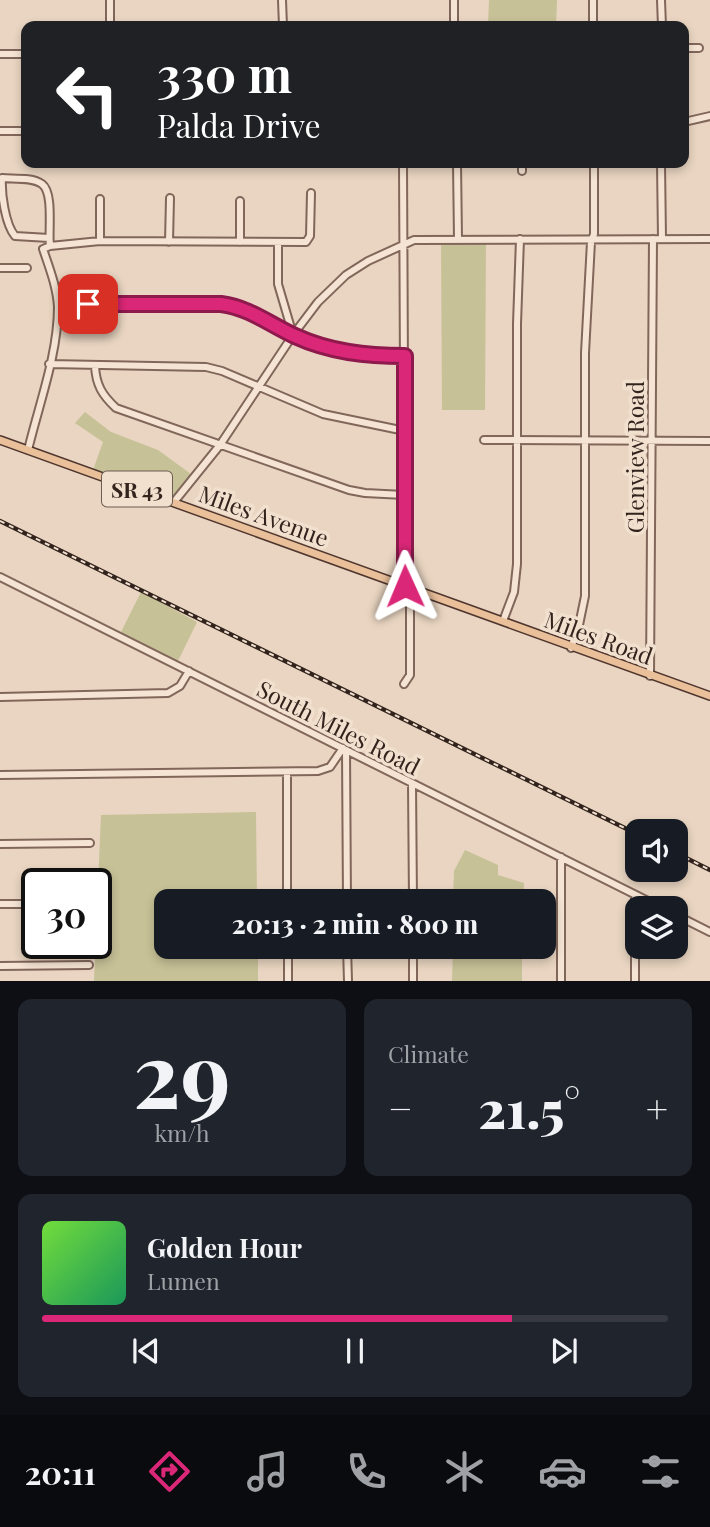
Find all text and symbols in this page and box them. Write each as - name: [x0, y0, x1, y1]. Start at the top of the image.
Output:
- text: 330 m: [157, 40, 292, 105]
- icon: left: [42, 49, 133, 140]
- text: Palda Drive: [157, 103, 321, 146]
- pin: [58, 274, 118, 334]
- icon: arrive: [69, 285, 107, 323]
- street label: Glenview Road: [619, 381, 650, 533]
- road number: SR 43: [102, 472, 172, 506]
- street label: Miles Avenue: [195, 477, 333, 553]
- position arrow: [368, 549, 442, 623]
- street label: Miles Road: [541, 603, 657, 671]
- street label: South Miles Road: [252, 673, 426, 781]
- map controls: [625, 819, 688, 959]
- button: sound: [625, 819, 688, 882]
- speed limit sign: 30: [21, 868, 112, 959]
- button: layers: [625, 896, 688, 959]
- text: 20:13 · 2 min · 800 m: [232, 906, 478, 941]
- text: 29: [133, 1011, 231, 1132]
- text: Climate: [388, 1038, 469, 1069]
- text: 21.5°: [478, 1073, 580, 1142]
- text: −: [388, 1082, 413, 1133]
- text: +: [646, 1082, 668, 1133]
- text: km/h: [154, 1117, 210, 1148]
- text: Golden Hour: [147, 1230, 302, 1265]
- text: Lumen: [147, 1265, 220, 1296]
- icon: previous: [127, 1332, 165, 1370]
- icon: pause: [336, 1332, 374, 1370]
- icon: next: [545, 1332, 583, 1370]
- icon: directions: [145, 1447, 194, 1496]
- icon: music: [243, 1447, 292, 1496]
- icon: phone: [342, 1447, 391, 1496]
- icon: climate: [440, 1447, 489, 1496]
- icon: car: [538, 1447, 587, 1496]
- icon: filters: [636, 1447, 685, 1496]
- text: 20:11: [25, 1450, 96, 1493]

